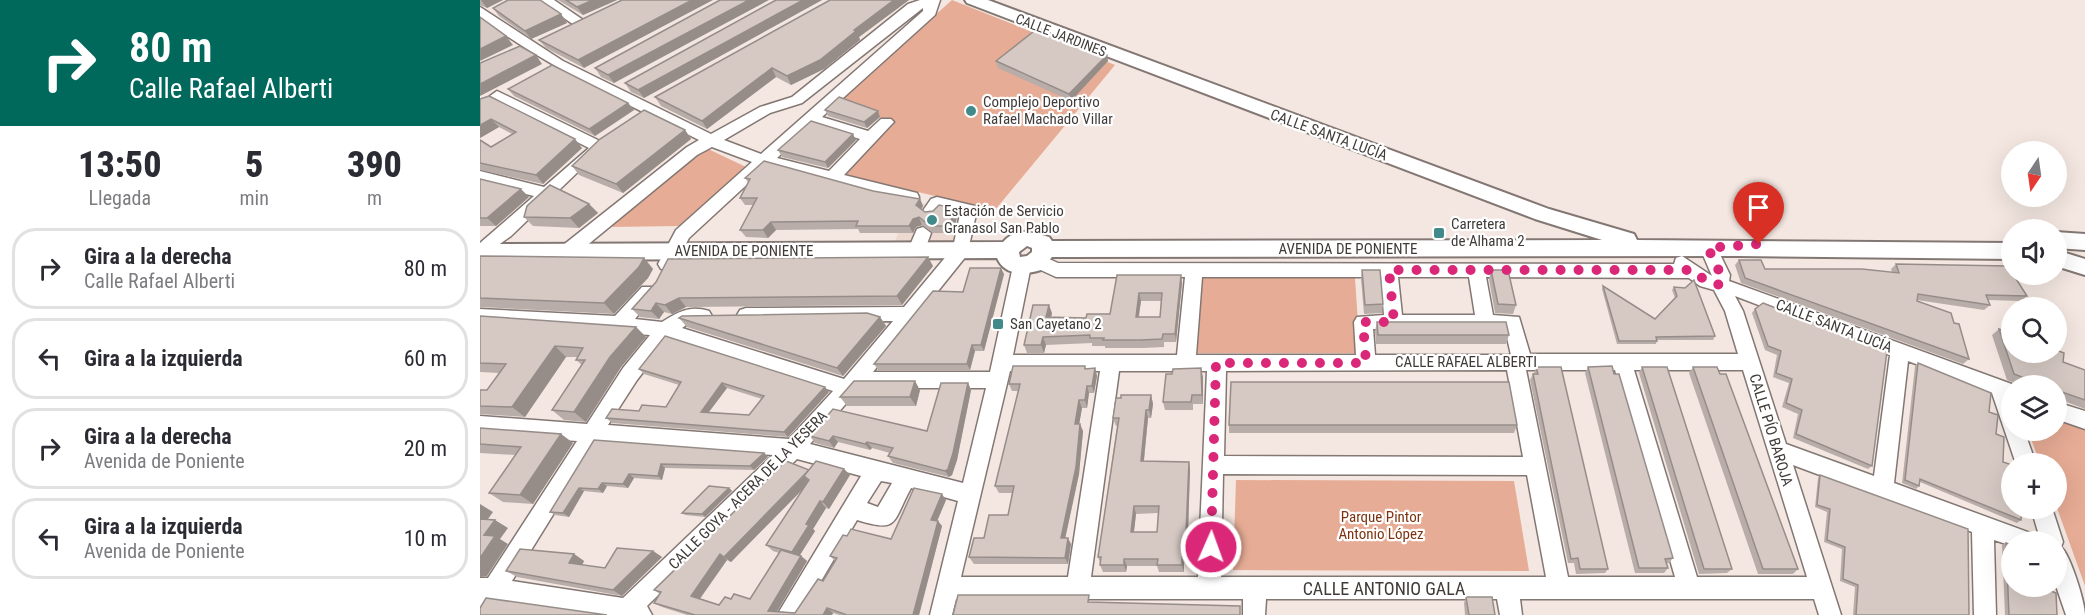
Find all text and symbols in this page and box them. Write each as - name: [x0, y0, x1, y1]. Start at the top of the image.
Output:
- street label: CALLE JARDINES: [1013, 10, 1109, 60]
- text: 80 m: [129, 23, 212, 72]
- icon: right: [30, 24, 108, 102]
- text: Calle Rafael Alberti: [129, 73, 333, 105]
- place label: Complejo Deportivo Rafael Machado Villar: [983, 93, 1113, 128]
- marker: Complejo Deportivo Rafael Machado Villar: [964, 104, 978, 118]
- street label: CALLE SANTA LUCÍA: [1268, 105, 1390, 165]
- north arrow: [2001, 141, 2067, 207]
- map controls: [2001, 141, 2067, 597]
- text: 13:50: [78, 144, 161, 186]
- text: 5: [245, 144, 263, 186]
- text: 390: [347, 144, 402, 186]
- pin: [1733, 182, 1784, 244]
- text: Llegada: [89, 186, 151, 210]
- text: min: [240, 186, 269, 210]
- text: m: [367, 186, 382, 210]
- icon: arrive: [1742, 191, 1775, 224]
- place label: Estación de Servicio Granasol San Pablo: [944, 202, 1064, 237]
- marker: Estación de Servicio Granasol San Pablo: [925, 213, 939, 227]
- place label: Carretera de Alhama 2: [1451, 215, 1525, 250]
- button: sound: [2001, 219, 2067, 285]
- marker: Carretera de Alhama 2: [1432, 226, 1446, 240]
- street label: AVENIDA DE PONIENTE: [1278, 240, 1418, 258]
- street label: AVENIDA DE PONIENTE: [674, 242, 814, 260]
- text: Gira a la derecha: [84, 244, 232, 269]
- icon: right: [33, 252, 66, 285]
- text: 80 m: [404, 256, 447, 281]
- text: Calle Rafael Alberti: [84, 269, 235, 293]
- street label: CALLE SANTA LUCÍA: [1773, 295, 1895, 357]
- button: search: [2001, 297, 2067, 363]
- place label: San Cayetano 2: [1010, 315, 1102, 333]
- marker: San Cayetano 2: [991, 317, 1005, 331]
- icon: left: [33, 342, 66, 375]
- text: Gira a la izquierda: [84, 346, 243, 371]
- text: 60 m: [404, 346, 447, 371]
- street label: CALLE RAFAEL ALBERTI: [1395, 353, 1537, 371]
- street label: CALLE PÍO BAROJA: [1745, 372, 1797, 489]
- button: layers: [2001, 375, 2067, 441]
- street label: CALLE GOYA - ACERA DE LA YESERA: [665, 407, 831, 573]
- text: Gira a la derecha: [84, 424, 232, 449]
- icon: right: [33, 432, 66, 465]
- text: 20 m: [404, 436, 447, 461]
- text: Avenida de Poniente: [84, 449, 245, 473]
- button: +: [2001, 453, 2067, 519]
- park label: Parque Pintor Antonio López: [1338, 508, 1424, 543]
- text: Gira a la izquierda: [84, 514, 243, 539]
- position arrow: [1179, 515, 1243, 579]
- icon: left: [33, 522, 66, 555]
- text: 10 m: [404, 526, 447, 551]
- button: −: [2001, 531, 2067, 597]
- text: Avenida de Poniente: [84, 539, 245, 563]
- street label: CALLE ANTONIO GALA: [1303, 578, 1466, 599]

